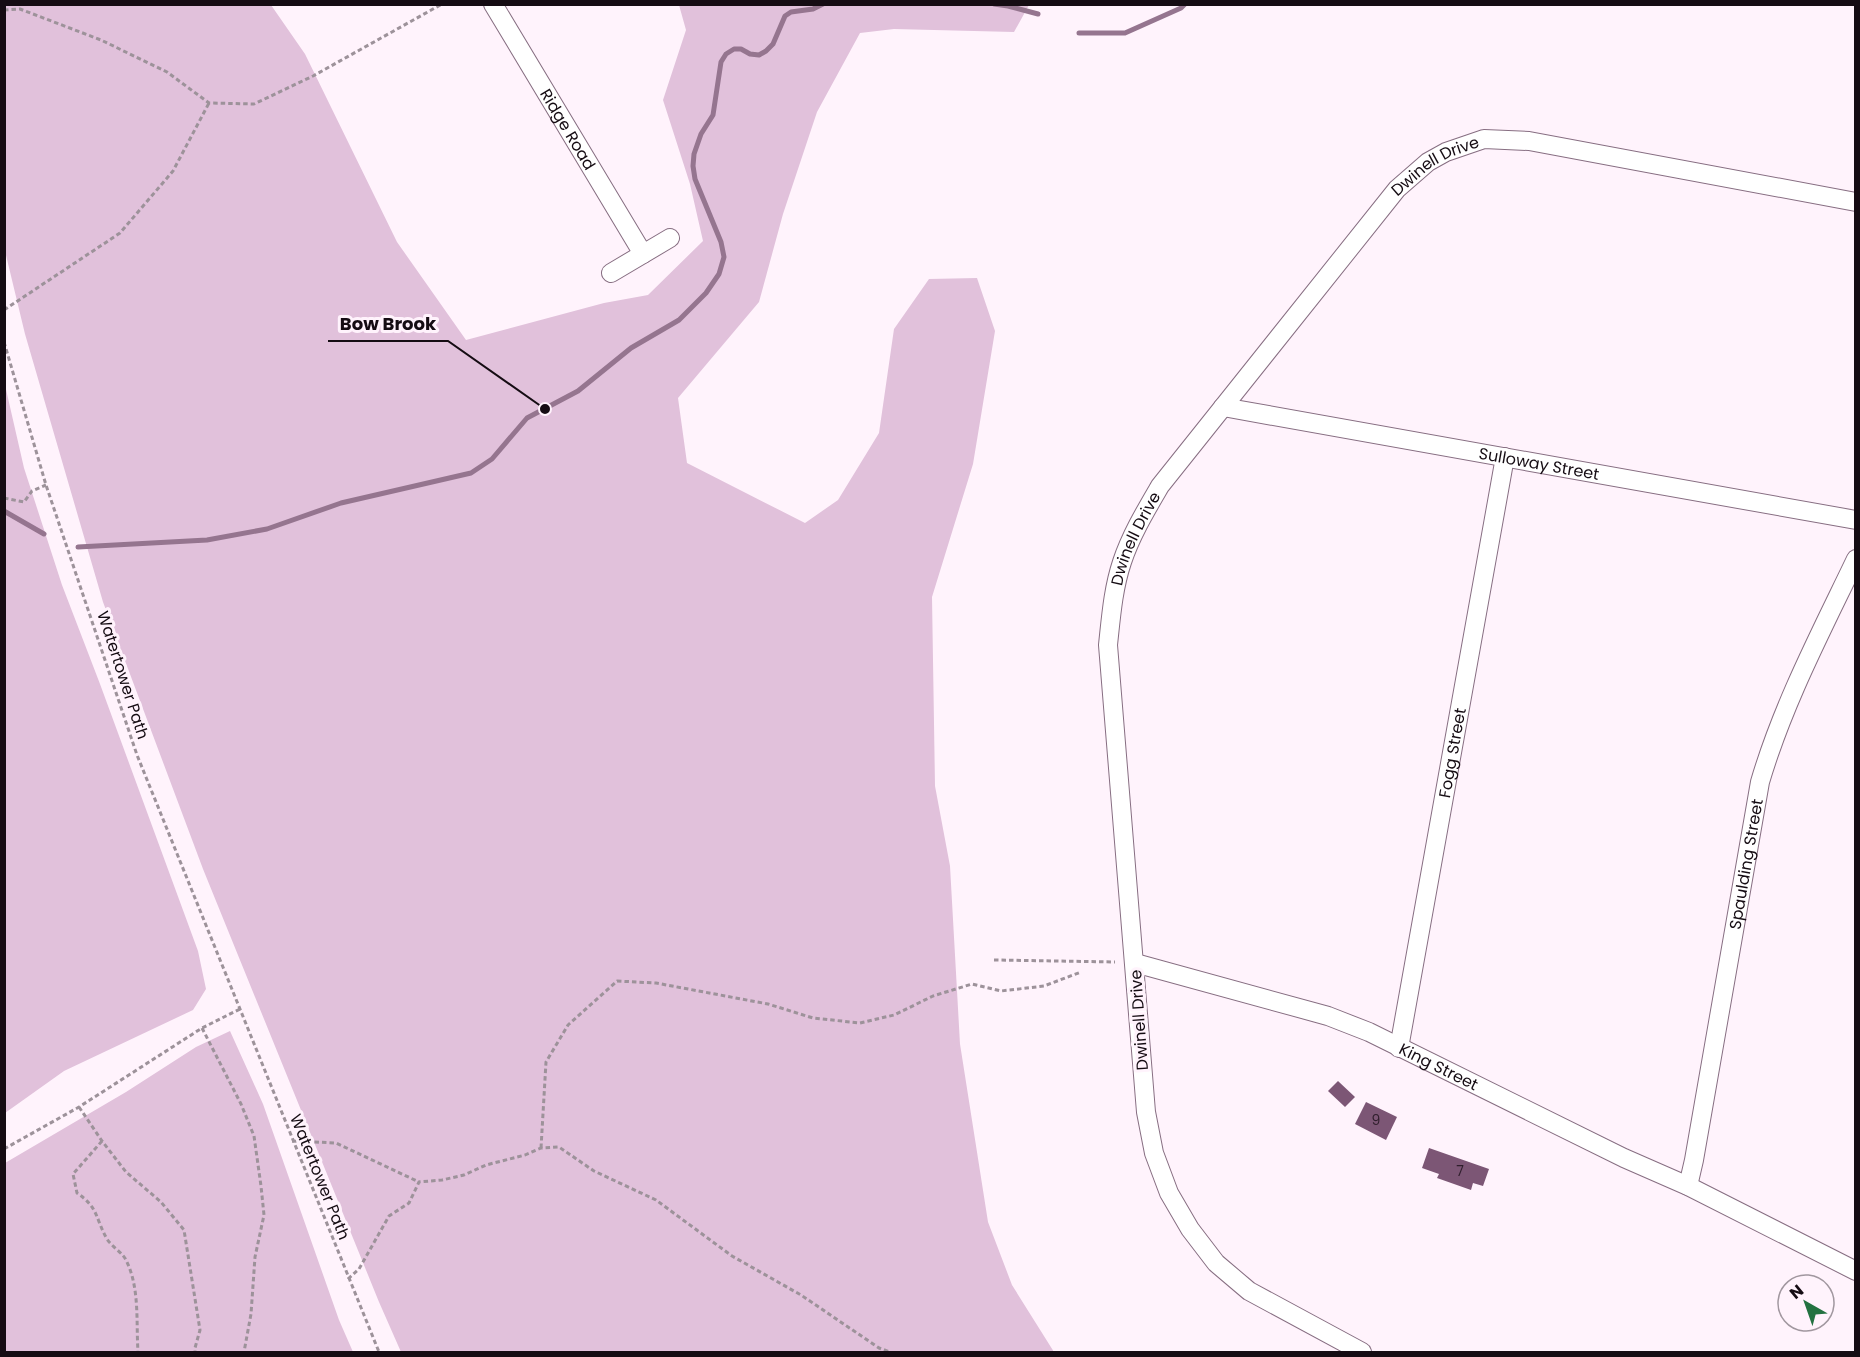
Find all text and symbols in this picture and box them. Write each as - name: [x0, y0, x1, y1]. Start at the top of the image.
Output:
- street label: Ridge Road: [535, 84, 601, 174]
- street label: Dwinell Drive: [1386, 130, 1482, 201]
- callout: Bow Brook: [328, 305, 448, 341]
- text: Bow Brook: [340, 311, 437, 336]
- street label: Sulloway Street: [1477, 441, 1601, 485]
- street label: Dwinell Drive: [1105, 487, 1166, 588]
- street label: Watertower Path: [91, 608, 155, 742]
- street label: Fogg Street: [1433, 706, 1471, 800]
- street label: Spaulding Street: [1723, 797, 1768, 931]
- street label: Dwinell Drive: [1124, 969, 1154, 1071]
- street label: King Street: [1395, 1037, 1482, 1096]
- house number: 9: [1372, 1110, 1380, 1130]
- street label: Watertower Path: [284, 1111, 356, 1243]
- house number: 7: [1456, 1161, 1464, 1181]
- north arrow: [1776, 1273, 1836, 1333]
- text: N: [1785, 1279, 1809, 1305]

